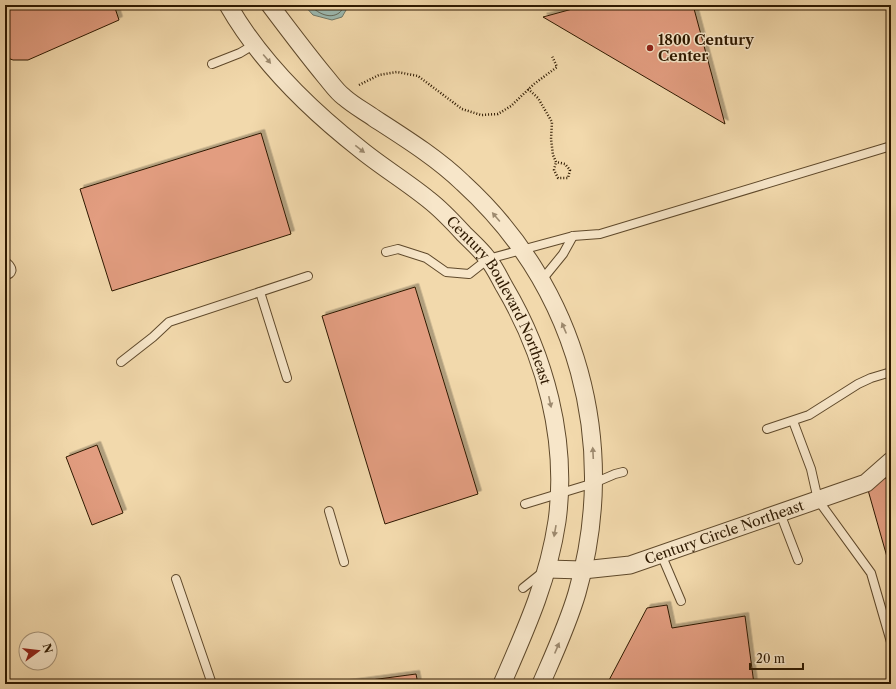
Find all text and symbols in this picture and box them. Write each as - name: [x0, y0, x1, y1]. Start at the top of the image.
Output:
- place label: 1800 Century Center: [658, 31, 754, 65]
- marker: 1800 Century Center: [645, 43, 655, 53]
- one-way arrow: [262, 54, 271, 65]
- one-way arrow: [355, 145, 366, 153]
- street label: Century Boulevard Northeast: [443, 212, 555, 387]
- one-way arrow: [492, 212, 501, 223]
- one-way arrow: [561, 322, 567, 333]
- one-way arrow: [548, 396, 554, 408]
- one-way arrow: [590, 446, 596, 459]
- street label: Century Circle Northeast: [642, 496, 806, 568]
- one-way arrow: [552, 525, 558, 537]
- north arrow: [18, 631, 58, 671]
- text: N: [40, 642, 56, 655]
- one-way arrow: [554, 642, 560, 654]
- scale bar: [750, 645, 803, 671]
- text: 20 m: [756, 651, 785, 666]

